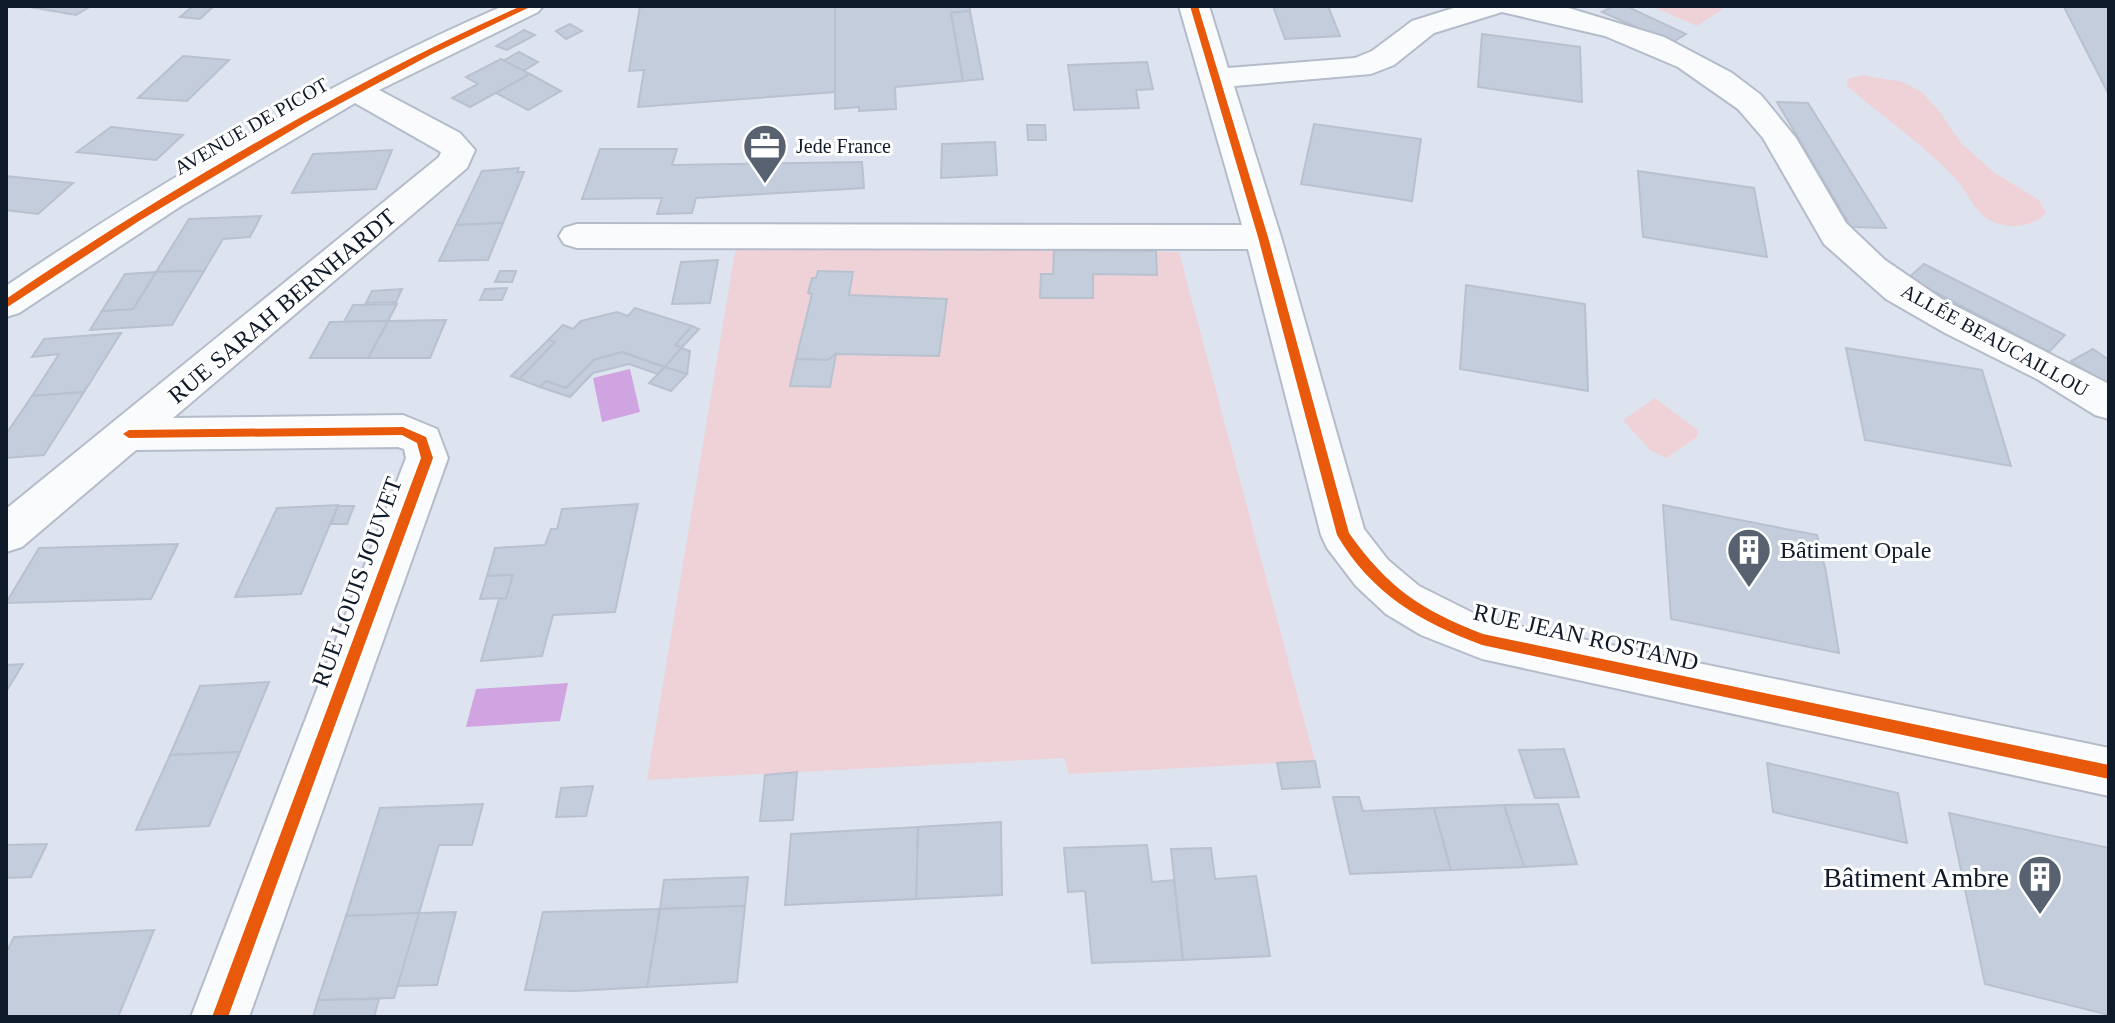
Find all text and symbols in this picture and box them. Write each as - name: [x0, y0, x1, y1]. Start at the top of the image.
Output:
- street label: AVENUE DE PICOT: [170, 73, 332, 179]
- office icon: Jede France: [741, 122, 789, 185]
- place label: Jede France: [796, 135, 891, 157]
- street label: RUE SARAH BERNHARDT: [163, 203, 401, 409]
- street label: ALLÉE BEAUCAILLOU: [1898, 279, 2093, 401]
- street label: RUE LOUIS JOUVET: [307, 473, 407, 690]
- building icon: Bâtiment Opale: [1725, 526, 1773, 589]
- place label: Bâtiment Opale: [1780, 537, 1931, 563]
- street label: RUE JEAN ROSTAND: [1471, 598, 1701, 676]
- building icon: Bâtiment Ambre: [2016, 853, 2064, 916]
- place label: Bâtiment Ambre: [1823, 862, 2009, 893]

